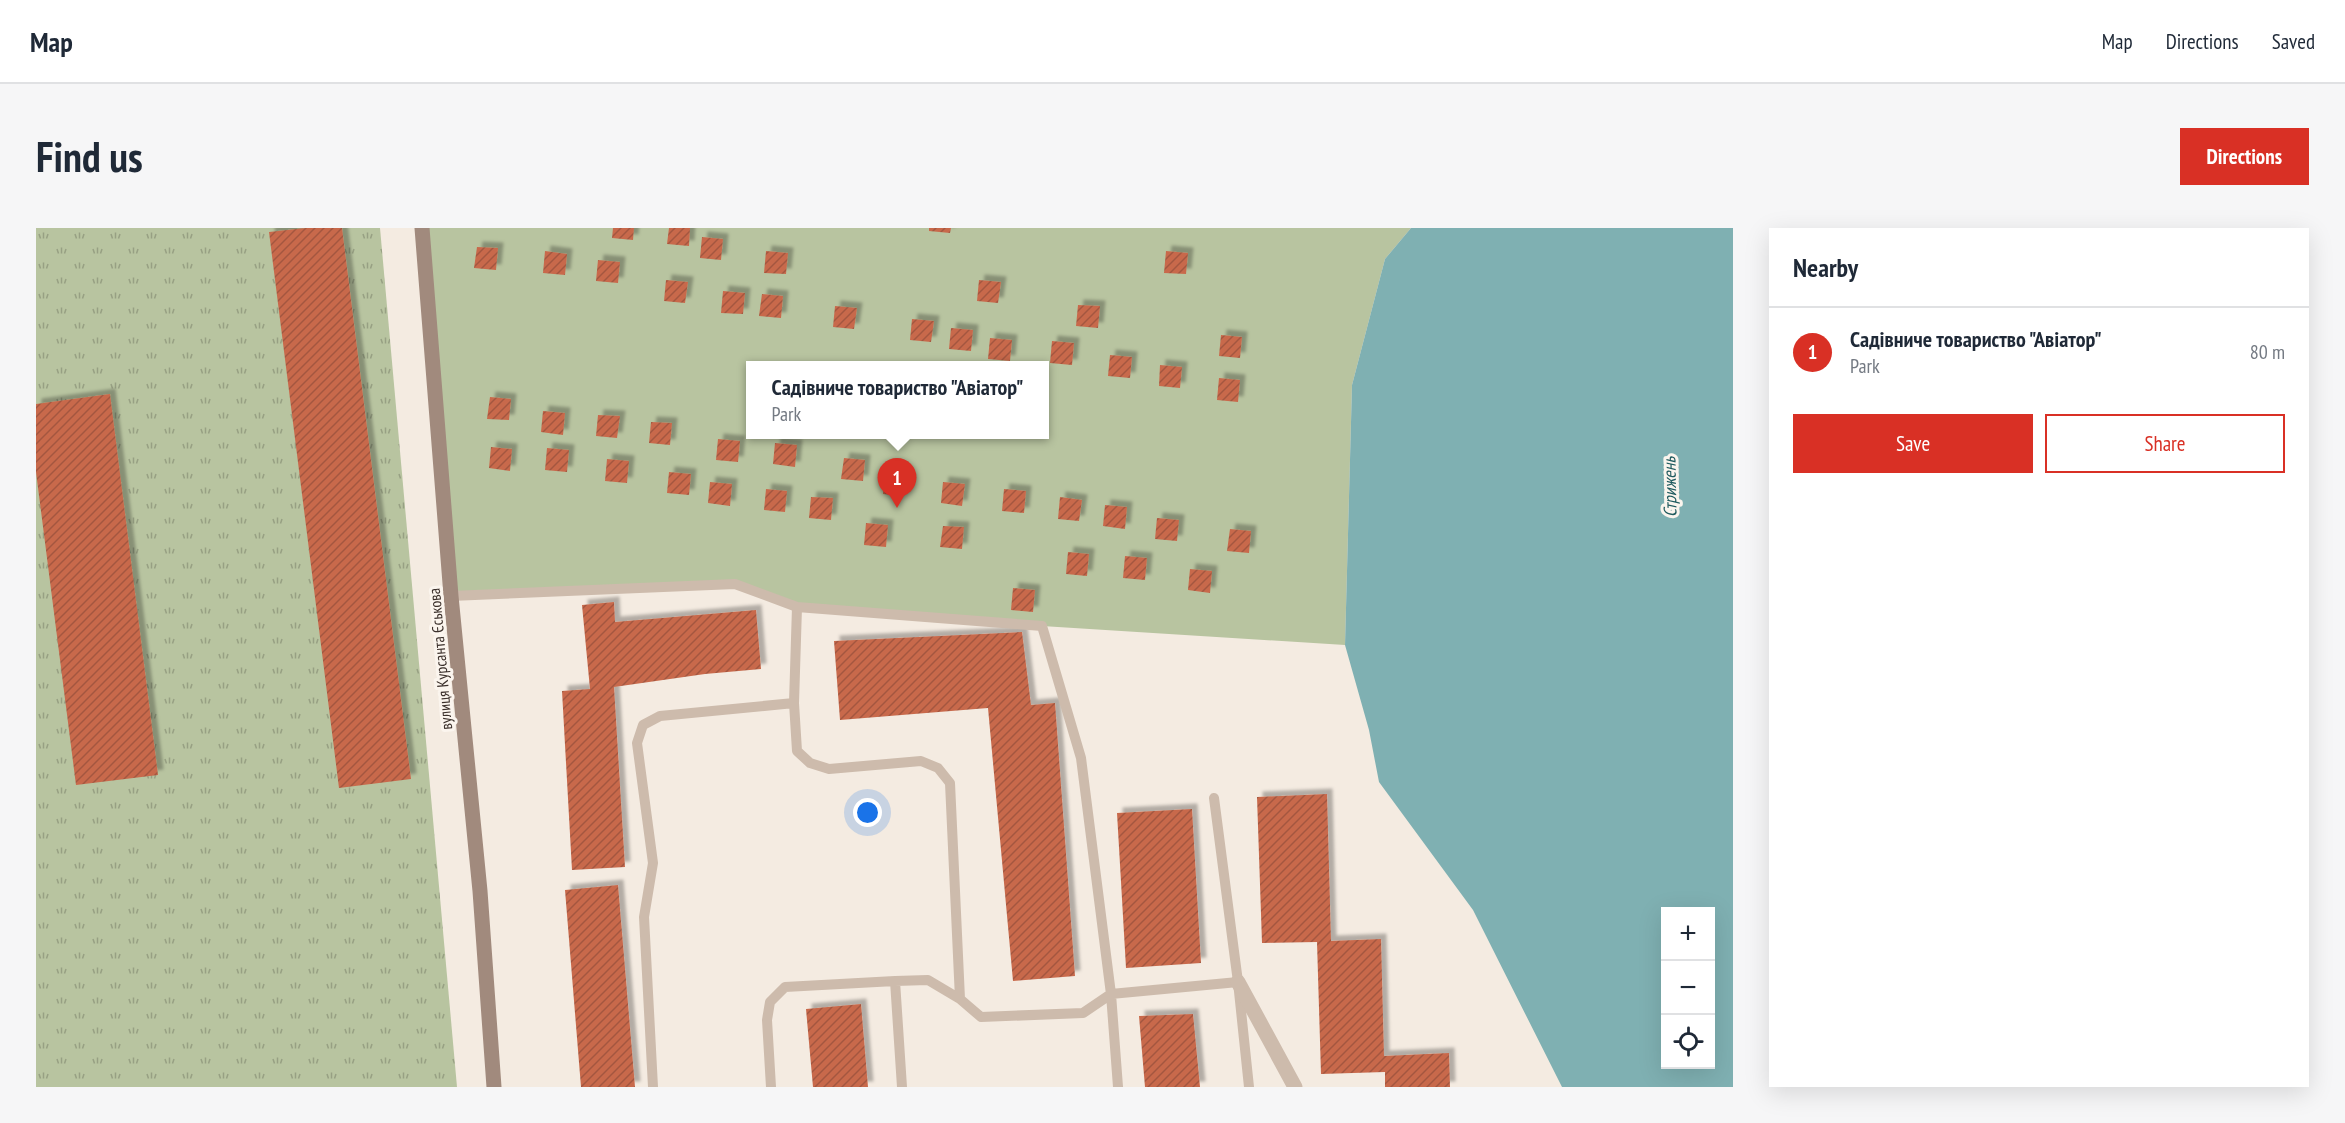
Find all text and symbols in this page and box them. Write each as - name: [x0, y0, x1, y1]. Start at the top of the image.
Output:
- text: Map: [30, 23, 73, 60]
- text: Map: [2102, 28, 2133, 55]
- text: Directions: [2166, 28, 2239, 55]
- text: Saved: [2272, 28, 2315, 55]
- button: Directions: [2180, 128, 2309, 185]
- text: Find us: [36, 129, 143, 184]
- text: Nearby: [1793, 251, 1858, 284]
- text: Садівниче товариство "Авіатор": [1850, 325, 2102, 353]
- text: 1: [1808, 339, 1817, 365]
- text: 80 m: [2250, 339, 2285, 365]
- text: Park: [1850, 353, 1880, 379]
- popup: [746, 361, 1049, 439]
- text: Садівниче товариство "Авіатор": [772, 373, 1023, 401]
- text: Park: [772, 401, 801, 427]
- button: Save: [1793, 414, 2033, 473]
- button: Share: [2045, 414, 2285, 473]
- water label: Стрижень: [1657, 455, 1682, 517]
- pin: 1: [878, 458, 916, 508]
- street label: вулиця Курсанта Єськова: [424, 587, 456, 731]
- your location: [853, 798, 882, 827]
- map controls: [1661, 907, 1715, 1069]
- button: +: [1661, 907, 1715, 961]
- button: −: [1661, 961, 1715, 1015]
- button: locate: [1661, 1015, 1715, 1069]

